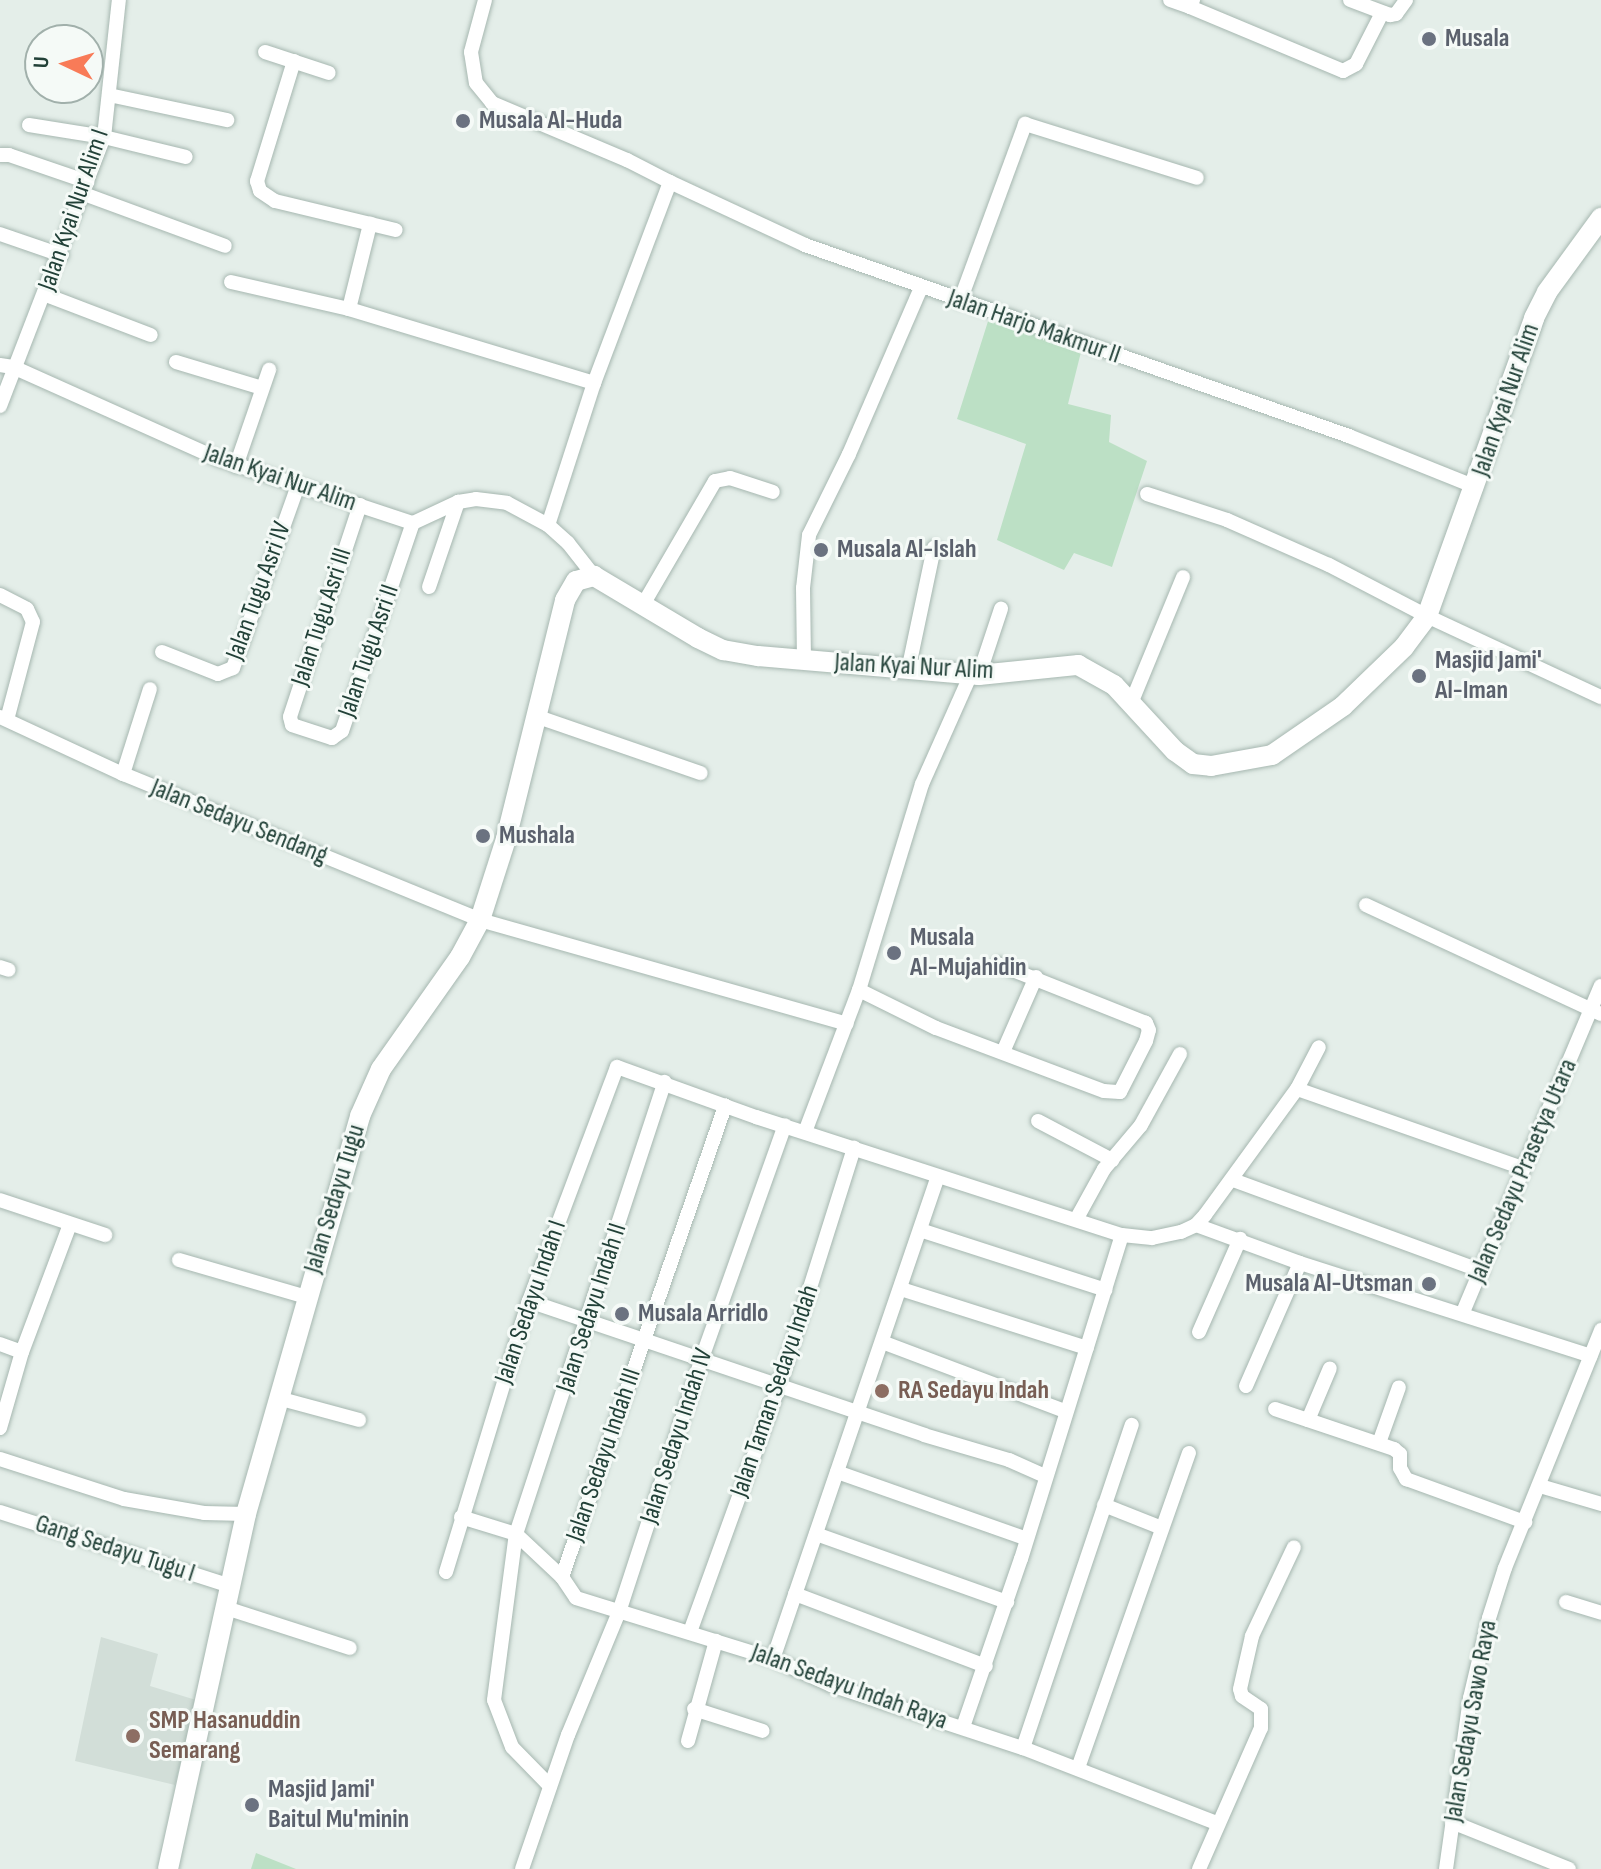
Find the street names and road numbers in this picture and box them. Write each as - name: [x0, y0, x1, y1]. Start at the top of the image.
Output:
- street label: Jalan Kyai Nur Alim I: [32, 125, 116, 295]
- street label: Jalan Harjo Makmur II: [943, 283, 1125, 371]
- street label: Jalan Kyai Nur Alim: [1465, 320, 1547, 480]
- street label: Jalan Kyai Nur Alim: [200, 437, 360, 519]
- street label: Jalan Tugu Asri IV: [220, 518, 298, 664]
- street label: Jalan Tugu Asri III: [285, 544, 359, 690]
- street label: Jalan Tugu Asri II: [332, 581, 406, 721]
- street label: Jalan Kyai Nur Alim: [834, 647, 994, 687]
- street label: Jalan Sedayu Sendang: [146, 772, 332, 872]
- street label: Jalan Sedayu Prasetya Utara: [1462, 1054, 1584, 1288]
- street label: Jalan Sedayu Tugu: [298, 1121, 372, 1277]
- street label: Jalan Sedayu Indah I: [488, 1216, 574, 1388]
- street label: Jalan Sedayu Indah II: [550, 1220, 634, 1396]
- street label: Jalan Taman Sedayu Indah: [724, 1281, 826, 1501]
- street label: Jalan Sedayu Indah IV: [634, 1345, 720, 1527]
- street label: Jalan Sedayu Indah III: [560, 1364, 648, 1546]
- street label: Gang Sedayu Tugu I: [31, 1509, 199, 1589]
- street label: Jalan Sedayu Sawo Raya: [1438, 1618, 1504, 1824]
- street label: Jalan Sedayu Indah Raya: [747, 1637, 951, 1737]

